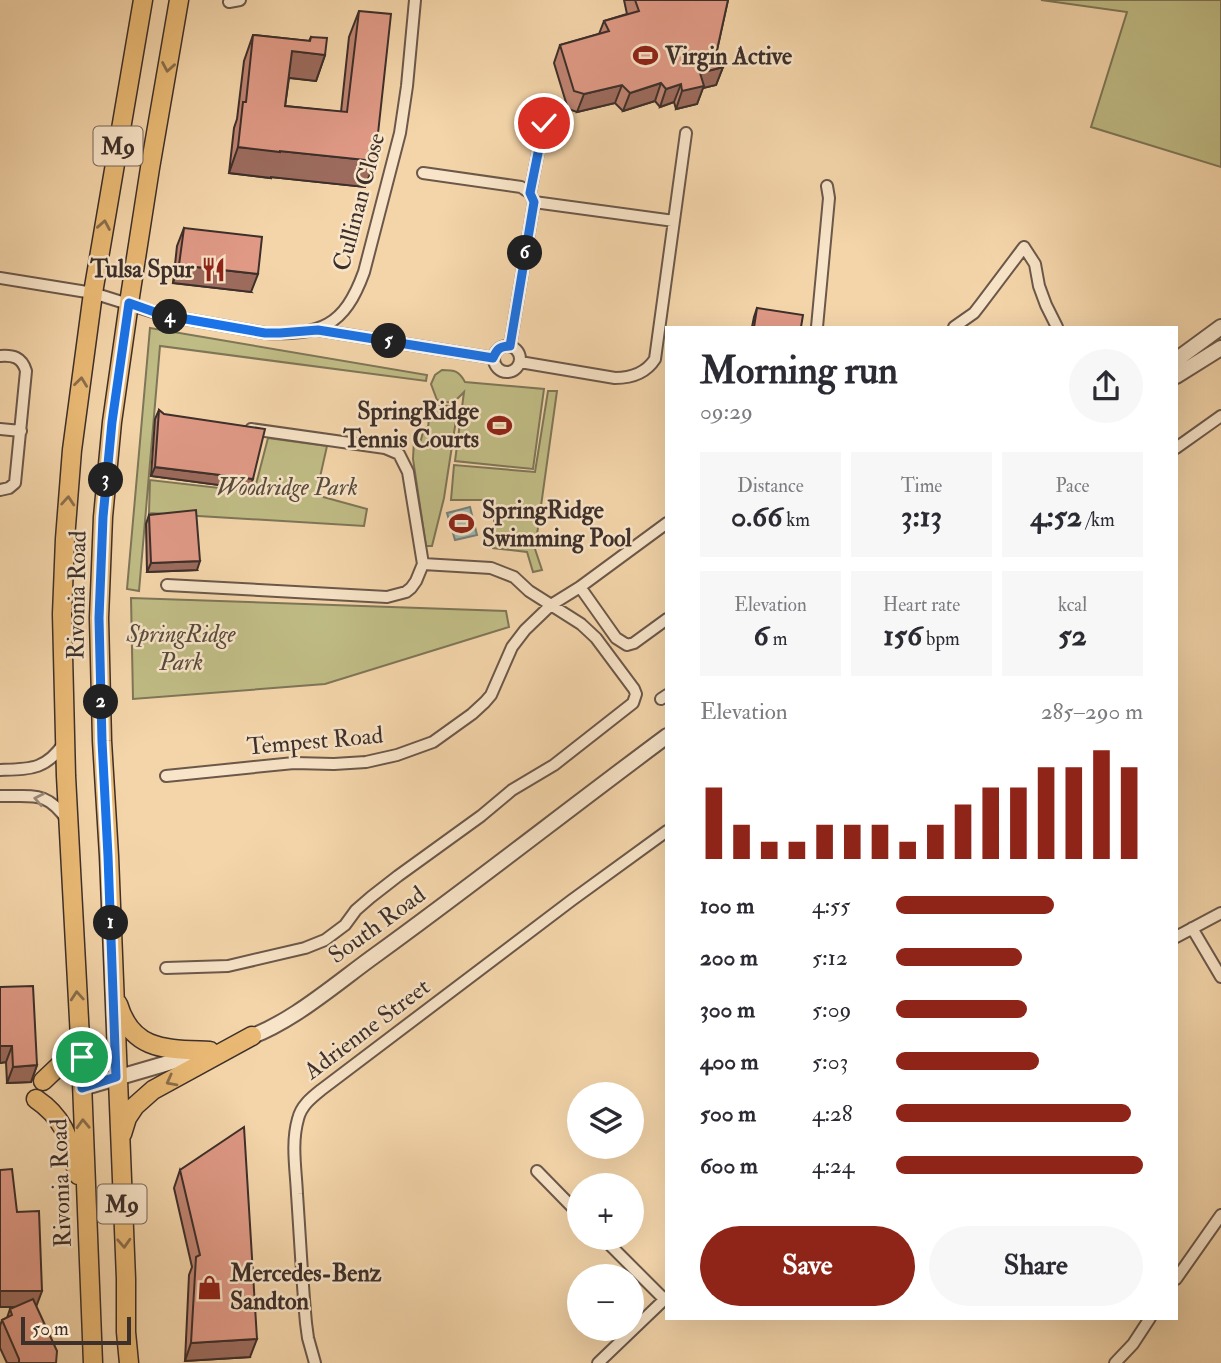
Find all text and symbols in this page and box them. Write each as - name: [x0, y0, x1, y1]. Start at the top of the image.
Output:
- place label: Virgin Active: [664, 41, 792, 72]
- sports icon: Virgin Active: [631, 42, 659, 70]
- one-way arrow: [161, 61, 176, 73]
- pin: [514, 93, 574, 153]
- icon: check: [525, 104, 563, 142]
- road number: M9: [94, 127, 142, 166]
- street label: Cullinan Close: [326, 130, 392, 274]
- one-way arrow: [96, 220, 111, 231]
- pin: 6: [508, 236, 542, 270]
- text: 6: [520, 240, 529, 264]
- place label: Tulsa Spur: [89, 254, 195, 285]
- restaurant icon: Tulsa Spur: [200, 255, 228, 283]
- pin: 4: [152, 300, 188, 334]
- text: 4: [164, 304, 175, 328]
- pin: 5: [372, 324, 406, 358]
- text: 5: [384, 328, 393, 352]
- text: Morning run: [700, 347, 898, 395]
- button: share: [1069, 349, 1143, 423]
- one-way arrow: [73, 376, 88, 388]
- place label: SpringRidge Tennis Courts: [342, 396, 479, 455]
- text: 09:29: [700, 397, 753, 426]
- sports icon: SpringRidge Tennis Courts: [485, 411, 513, 439]
- pin: 3: [88, 462, 124, 498]
- text: 3: [102, 467, 109, 491]
- park label: Woodridge Park: [216, 472, 358, 503]
- text: Distance: [737, 474, 804, 498]
- text: Time: [901, 474, 942, 498]
- text: Pace: [1055, 474, 1090, 498]
- one-way arrow: [60, 495, 75, 506]
- place label: SpringRidge Swimming Pool: [482, 495, 633, 554]
- text: 0.66: [731, 498, 782, 535]
- text: 3:13: [901, 498, 942, 535]
- text: 4:52: [1030, 498, 1082, 535]
- text: km: [782, 508, 810, 532]
- text: /km: [1082, 508, 1115, 532]
- sports icon: SpringRidge Swimming Pool: [448, 510, 476, 538]
- street label: Rivonia Road: [60, 530, 94, 660]
- text: Elevation: [734, 593, 807, 617]
- text: Heart rate: [883, 593, 960, 617]
- text: kcal: [1058, 593, 1087, 617]
- text: 6: [754, 617, 769, 654]
- text: 156: [883, 617, 922, 654]
- text: 52: [1058, 617, 1087, 654]
- park label: SpringRidge Park: [126, 619, 236, 678]
- text: m: [769, 627, 787, 651]
- text: bpm: [922, 627, 960, 651]
- pin: 2: [84, 684, 119, 720]
- text: 2: [96, 689, 105, 713]
- text: Elevation: [700, 697, 788, 726]
- text: 285–290 m: [1041, 697, 1143, 726]
- street label: Tempest Road: [246, 720, 385, 762]
- one-way arrow: [34, 792, 45, 807]
- street label: South Road: [322, 879, 432, 971]
- text: 100 m: [700, 891, 754, 920]
- text: 4:55: [812, 891, 850, 920]
- pin: 1: [94, 906, 128, 940]
- text: 1: [107, 910, 114, 934]
- text: 200 m: [700, 943, 758, 972]
- text: 5:12: [812, 943, 848, 972]
- street label: Adrienne Street: [297, 971, 436, 1087]
- one-way arrow: [70, 990, 85, 1001]
- text: 300 m: [700, 995, 755, 1024]
- text: 5:09: [812, 995, 851, 1024]
- pin: [52, 1027, 112, 1087]
- icon: arrive: [63, 1038, 101, 1076]
- text: 400 m: [700, 1047, 759, 1076]
- text: 5:03: [812, 1047, 848, 1076]
- one-way arrow: [166, 1072, 178, 1086]
- map controls: [567, 1082, 644, 1341]
- button: layers: [567, 1082, 644, 1159]
- text: 500 m: [700, 1099, 756, 1128]
- text: 4:28: [812, 1099, 853, 1128]
- street label: Rivonia Road: [43, 1118, 79, 1248]
- one-way arrow: [76, 1118, 91, 1129]
- text: 600 m: [700, 1151, 758, 1180]
- text: 4:24: [812, 1151, 854, 1180]
- button: +: [567, 1173, 644, 1250]
- road number: M9: [97, 1184, 146, 1224]
- button: Save: [700, 1226, 915, 1306]
- button: Share: [929, 1226, 1143, 1306]
- one-way arrow: [116, 1238, 131, 1249]
- place label: Mercedes-Benz Sandton: [229, 1258, 382, 1317]
- button: −: [567, 1264, 644, 1341]
- shop icon: Mercedes-Benz Sandton: [196, 1273, 224, 1301]
- scale bar: [21, 1314, 131, 1346]
- text: 50 m: [32, 1317, 69, 1341]

